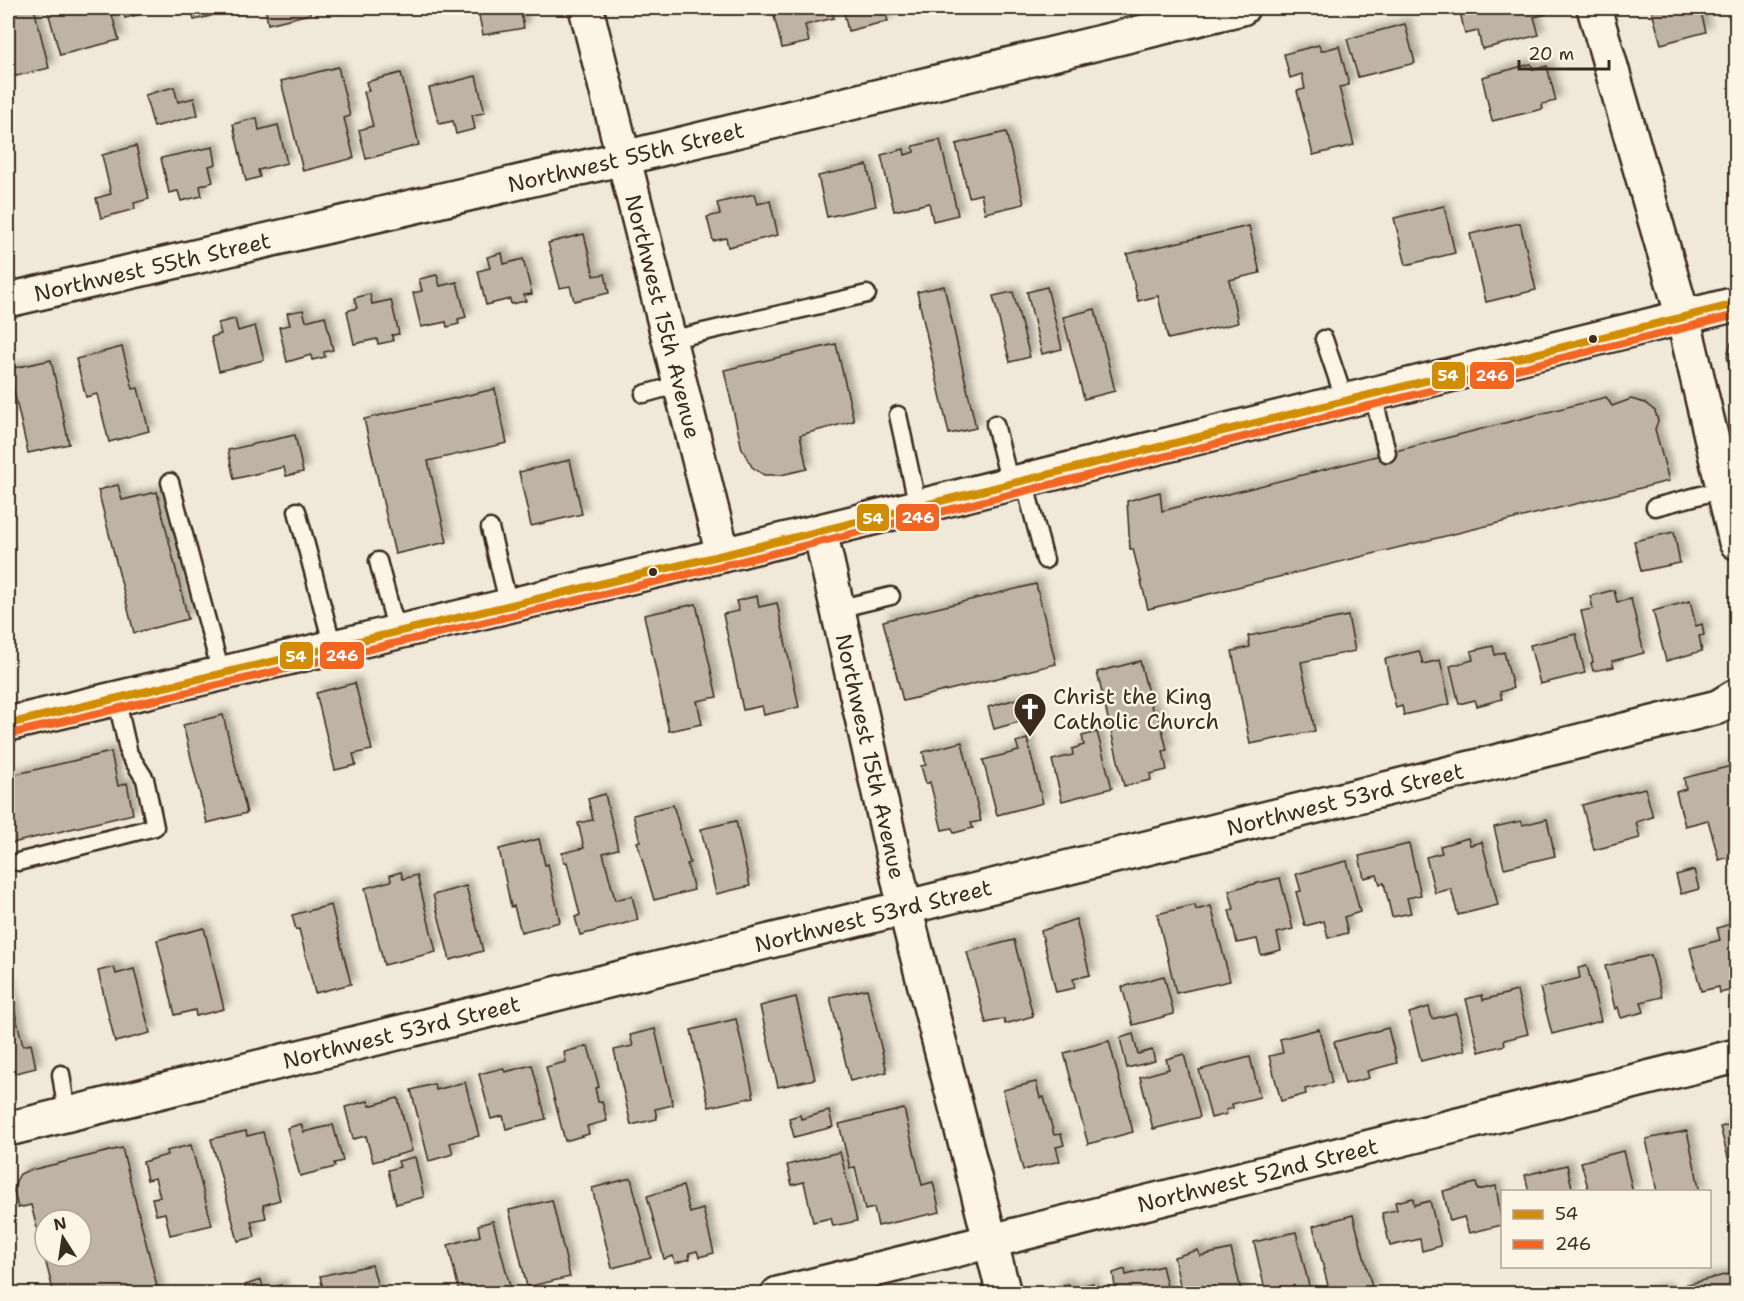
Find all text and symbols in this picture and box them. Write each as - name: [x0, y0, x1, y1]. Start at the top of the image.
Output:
- scale bar: [1519, 33, 1609, 71]
- text: 20 m: [1528, 42, 1574, 66]
- street label: Northwest 55th Street: [505, 115, 747, 199]
- street label: Northwest 15th Avenue: [618, 191, 707, 442]
- street label: Northwest 55th Street: [31, 226, 274, 309]
- unlabelled marker: [1587, 333, 1599, 345]
- line badge: 54: [1431, 361, 1466, 390]
- line badge: 246: [1469, 361, 1515, 390]
- text: 54: [1437, 365, 1459, 386]
- text: 246: [1476, 365, 1508, 386]
- line badge: 54: [856, 503, 890, 532]
- line badge: 246: [895, 503, 940, 532]
- text: 246: [902, 507, 934, 528]
- text: 54: [862, 508, 884, 529]
- unlabelled marker: [647, 566, 659, 578]
- street label: Northwest 15th Avenue: [829, 631, 912, 882]
- line badge: 54: [279, 641, 314, 670]
- line badge: 246: [319, 641, 365, 670]
- text: 246: [326, 645, 358, 666]
- text: 54: [285, 646, 307, 667]
- place label: Christ the King Catholic Church: [1053, 682, 1219, 736]
- church icon: Christ the King Catholic Church: [1012, 691, 1048, 738]
- street label: Northwest 53rd Street: [1223, 756, 1467, 843]
- street label: Northwest 53rd Street: [752, 873, 995, 959]
- street label: Northwest 53rd Street: [280, 989, 523, 1076]
- street label: Northwest 52nd Street: [1134, 1132, 1381, 1219]
- legend: [1501, 1190, 1711, 1268]
- text: 54: [1555, 1202, 1578, 1226]
- north arrow: [33, 1208, 93, 1268]
- text: N: [52, 1212, 68, 1235]
- text: 246: [1555, 1232, 1591, 1256]

